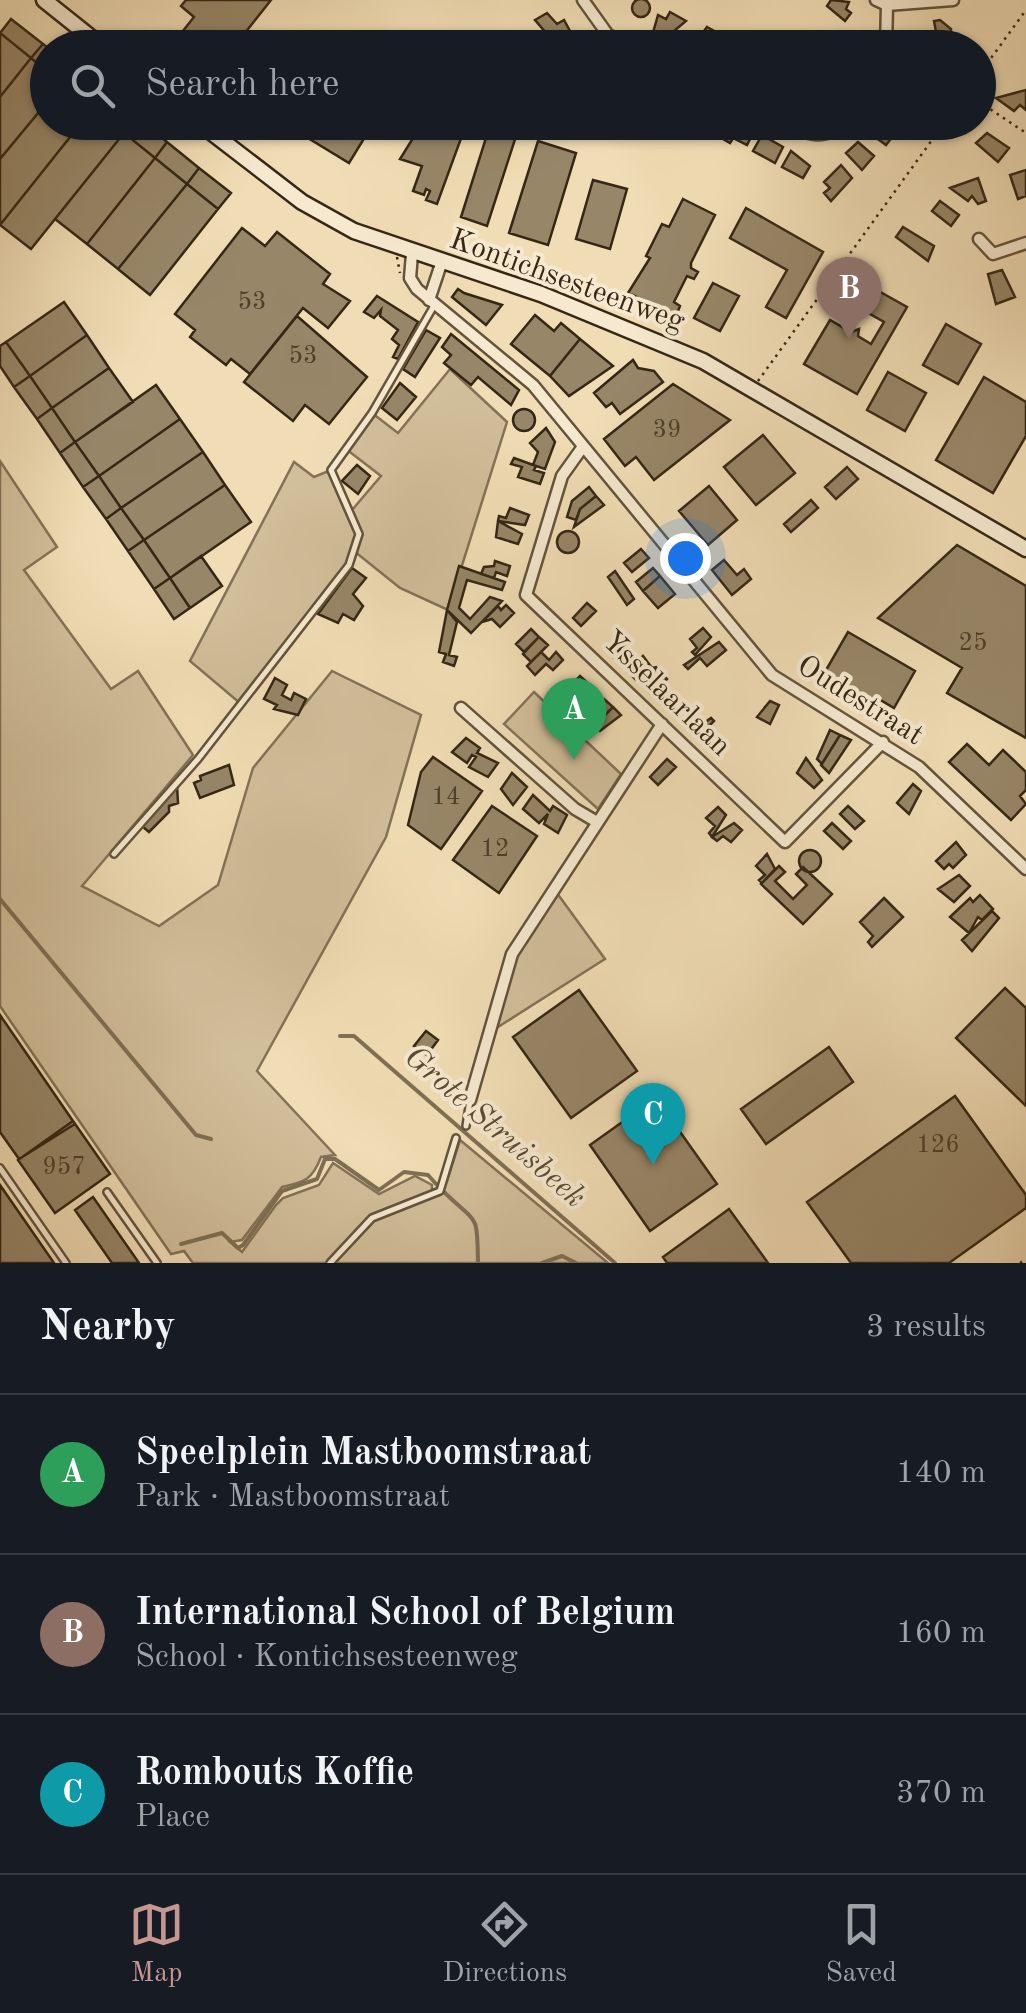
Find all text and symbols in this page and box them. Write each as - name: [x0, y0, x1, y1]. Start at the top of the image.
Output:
- search box: [30, 30, 996, 140]
- icon: search: [65, 58, 120, 113]
- text: Search here: [145, 66, 340, 104]
- street label: Kontichsesteenweg: [445, 225, 689, 337]
- pin: B: [816, 256, 882, 339]
- house number: 53: [237, 290, 267, 315]
- house number: 53: [288, 344, 318, 369]
- house number: 39: [652, 418, 682, 443]
- your location: [660, 533, 711, 584]
- street label: Ysselaarlaan: [596, 626, 736, 762]
- house number: 25: [958, 631, 988, 656]
- street label: Oudestraat: [792, 651, 928, 751]
- pin: A: [542, 678, 606, 760]
- house number: 14: [431, 785, 461, 810]
- house number: 12: [480, 837, 510, 862]
- water label: Grote Struisbeek: [397, 1041, 591, 1215]
- pin: C: [620, 1082, 686, 1165]
- house number: 126: [916, 1133, 960, 1158]
- house number: 957: [42, 1155, 86, 1180]
- text: Nearby: [40, 1307, 176, 1349]
- text: 3 results: [866, 1312, 986, 1344]
- text: Speelplein Mastboomstraat: [135, 1435, 591, 1473]
- text: A: [60, 1458, 85, 1490]
- text: 140 m: [896, 1458, 986, 1490]
- text: Park · Mastboomstraat: [135, 1482, 450, 1514]
- text: International School of Belgium: [135, 1595, 675, 1633]
- text: B: [61, 1618, 84, 1650]
- text: 160 m: [896, 1618, 986, 1650]
- text: School · Kontichsesteenweg: [135, 1642, 518, 1674]
- text: Rombouts Koffie: [135, 1755, 414, 1793]
- text: C: [62, 1778, 83, 1810]
- text: 370 m: [896, 1778, 986, 1810]
- text: Place: [135, 1802, 210, 1834]
- tab: Map: [129, 1897, 184, 1992]
- tab: Directions: [443, 1897, 567, 1992]
- tab: Saved: [825, 1897, 897, 1992]

